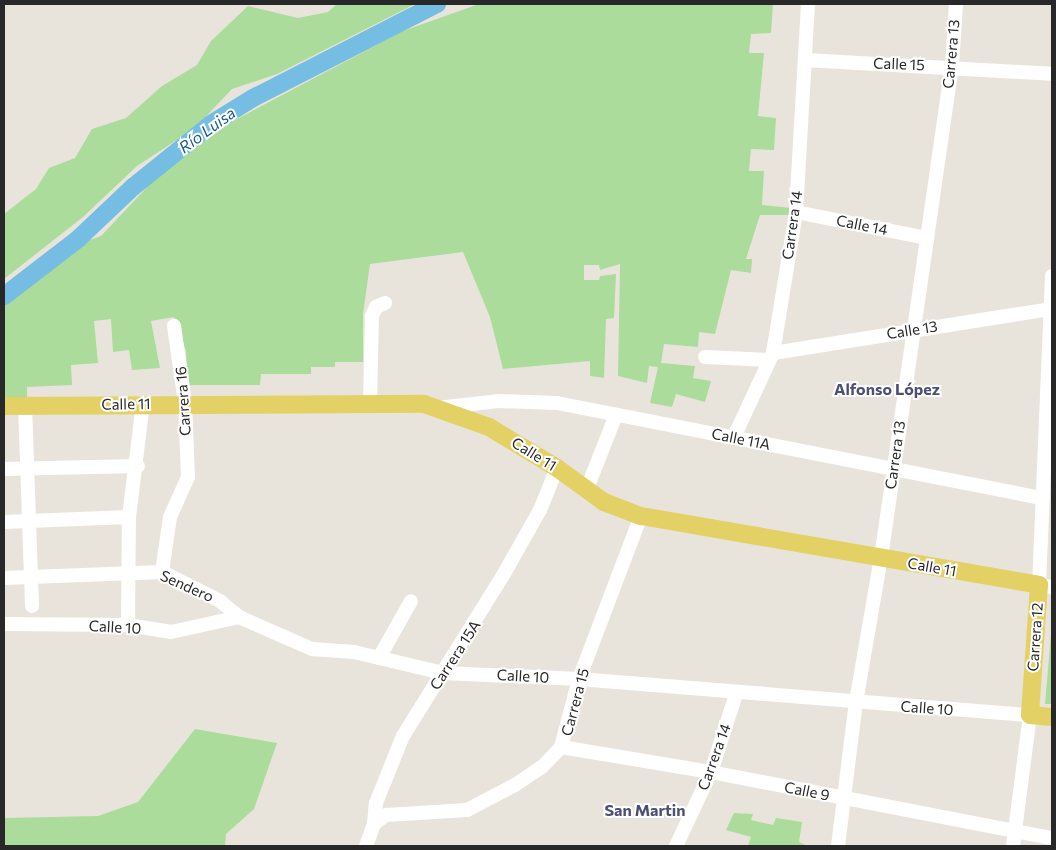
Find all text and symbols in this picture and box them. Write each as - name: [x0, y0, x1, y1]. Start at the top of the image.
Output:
- street label: Carrera 13: [939, 19, 963, 89]
- street label: Calle 15: [873, 54, 925, 74]
- water label: Río Luisa: [175, 103, 239, 157]
- street label: Carrera 14: [778, 189, 806, 261]
- street label: Calle 14: [835, 211, 889, 239]
- street label: Calle 13: [885, 317, 939, 343]
- street label: Carrera 16: [172, 366, 194, 436]
- district label: Alfonso López: [834, 379, 940, 399]
- street label: Calle 11: [101, 395, 151, 413]
- street label: Carrera 13: [881, 419, 909, 491]
- street label: Calle 11A: [710, 424, 772, 454]
- street label: Calle 11: [508, 433, 560, 475]
- street label: Calle 11: [906, 554, 958, 580]
- street label: Sendero: [157, 566, 217, 606]
- street label: Carrera 12: [1024, 602, 1046, 672]
- street label: Calle 10: [88, 617, 142, 637]
- street label: Carrera 15A: [426, 617, 484, 693]
- street label: Calle 10: [496, 666, 550, 686]
- street label: Carrera 15: [557, 666, 593, 738]
- street label: Calle 10: [900, 697, 954, 719]
- street label: Carrera 14: [694, 721, 734, 793]
- street label: Calle 9: [783, 778, 831, 804]
- district label: San Martin: [604, 800, 686, 820]

